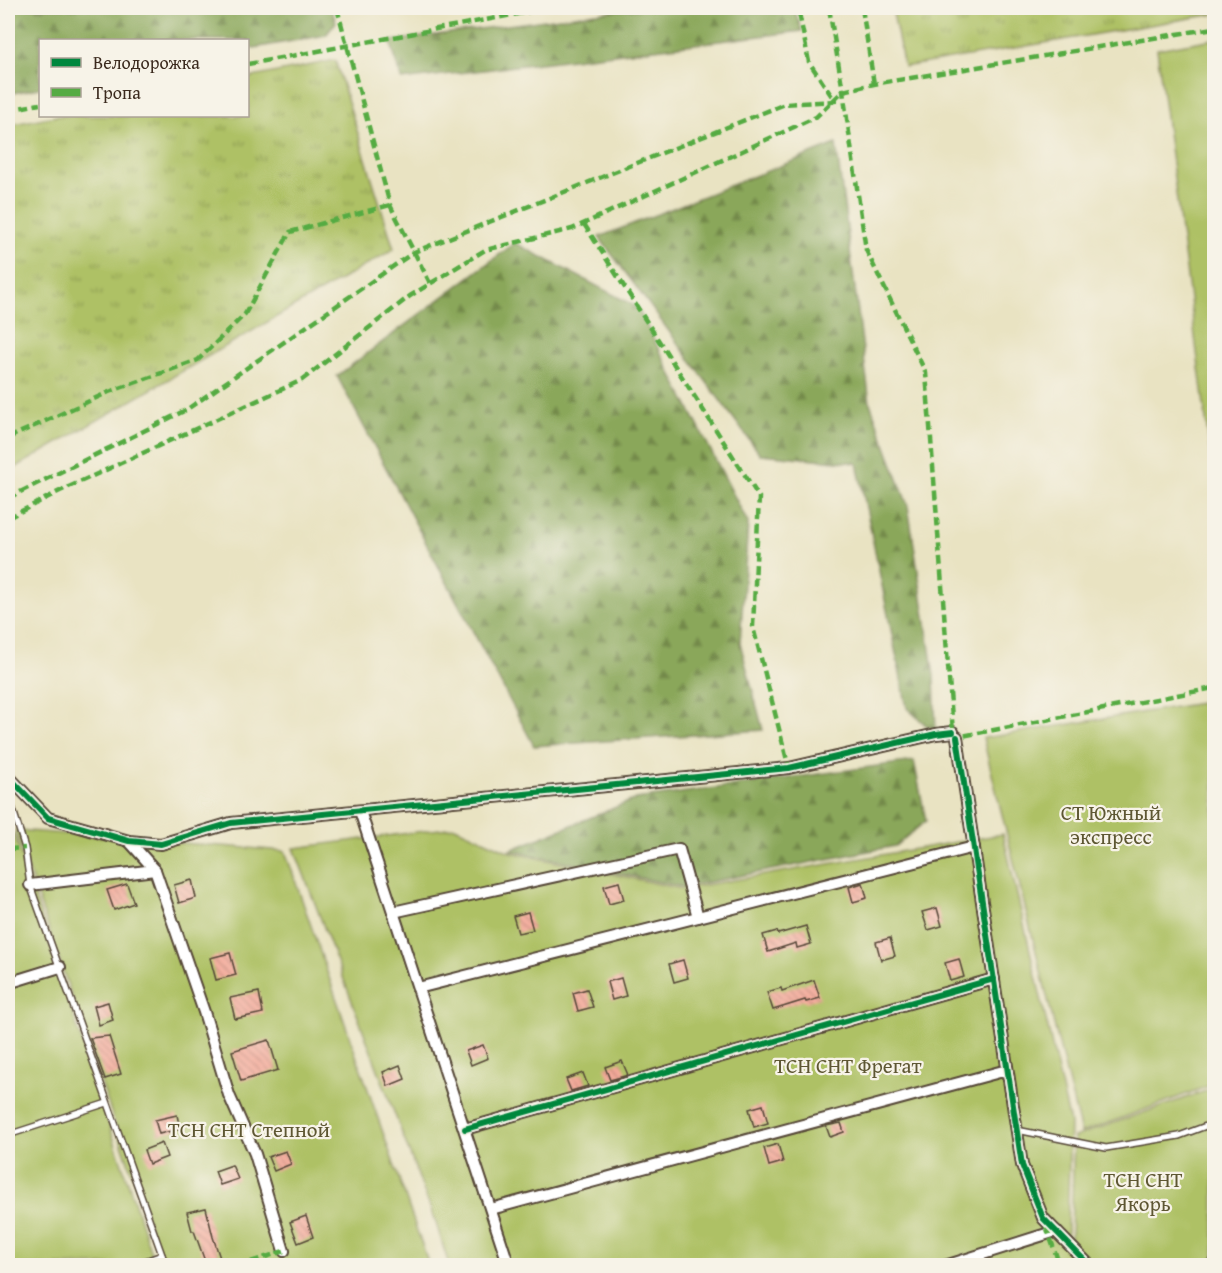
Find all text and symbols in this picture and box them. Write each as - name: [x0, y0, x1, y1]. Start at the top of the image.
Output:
- legend: [39, 39, 249, 117]
- text: Велодорожка: [93, 49, 200, 76]
- text: Тропа: [93, 79, 141, 106]
- park label: СТ Южный экспресс: [1061, 797, 1161, 852]
- park label: ТСН СНТ Фрегат: [774, 1050, 922, 1081]
- park label: ТСН СНТ Степной: [168, 1114, 330, 1145]
- park label: ТСН СНТ Якорь: [1104, 1164, 1183, 1219]

